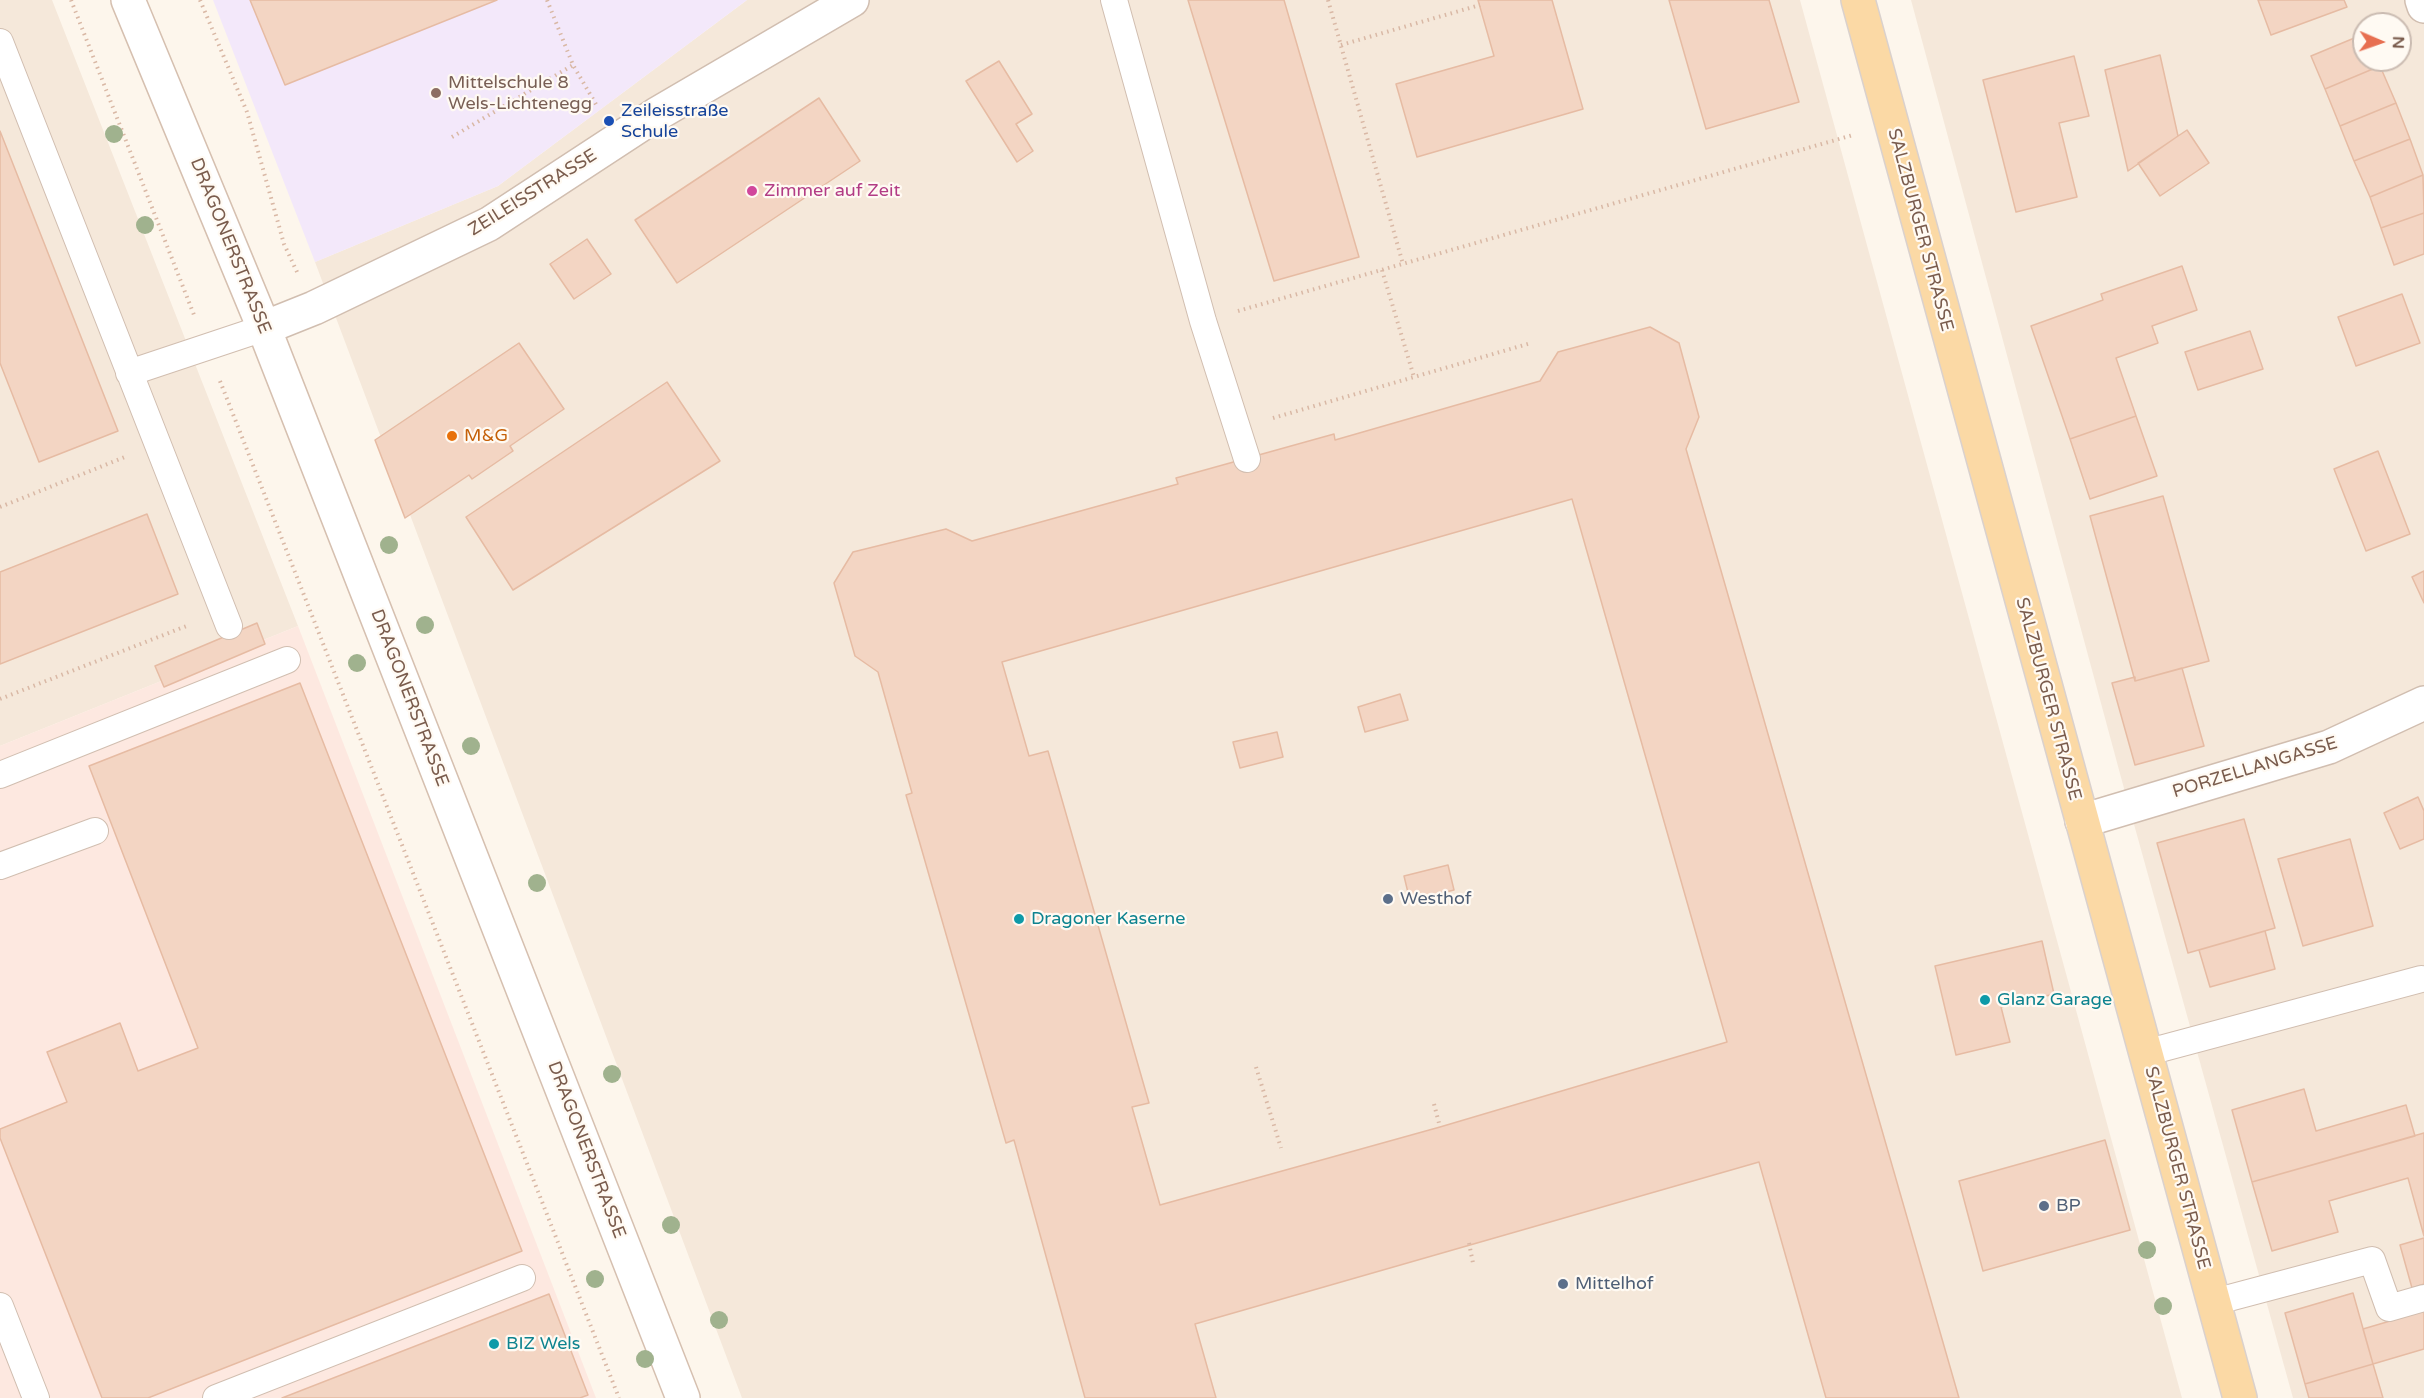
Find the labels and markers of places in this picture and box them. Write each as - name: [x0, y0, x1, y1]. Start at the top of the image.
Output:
- place label: Mittelschule 8 Wels-Lichtenegg: [448, 72, 592, 115]
- marker: Mittelschule 8 Wels-Lichtenegg: [429, 86, 443, 100]
- place label: Zeileisstraße Schule: [621, 100, 729, 142]
- marker: Zeileisstraße Schule: [602, 114, 616, 128]
- place label: Zimmer auf Zeit: [764, 180, 900, 202]
- marker: Zimmer auf Zeit: [745, 184, 759, 198]
- place label: M&G: [464, 425, 508, 447]
- marker: M&G: [445, 429, 459, 443]
- place label: Westhof: [1400, 888, 1472, 910]
- marker: Westhof: [1381, 892, 1395, 906]
- place label: Dragoner Kaserne: [1031, 908, 1185, 930]
- marker: Dragoner Kaserne: [1012, 912, 1026, 926]
- place label: Glanz Garage: [1997, 989, 2112, 1011]
- marker: Glanz Garage: [1978, 993, 1992, 1007]
- place label: BP: [2056, 1195, 2081, 1217]
- marker: BP: [2037, 1199, 2051, 1213]
- place label: Mittelhof: [1575, 1273, 1654, 1295]
- marker: Mittelhof: [1556, 1277, 1570, 1291]
- place label: BIZ Wels: [506, 1333, 580, 1355]
- marker: BIZ Wels: [487, 1337, 501, 1351]

